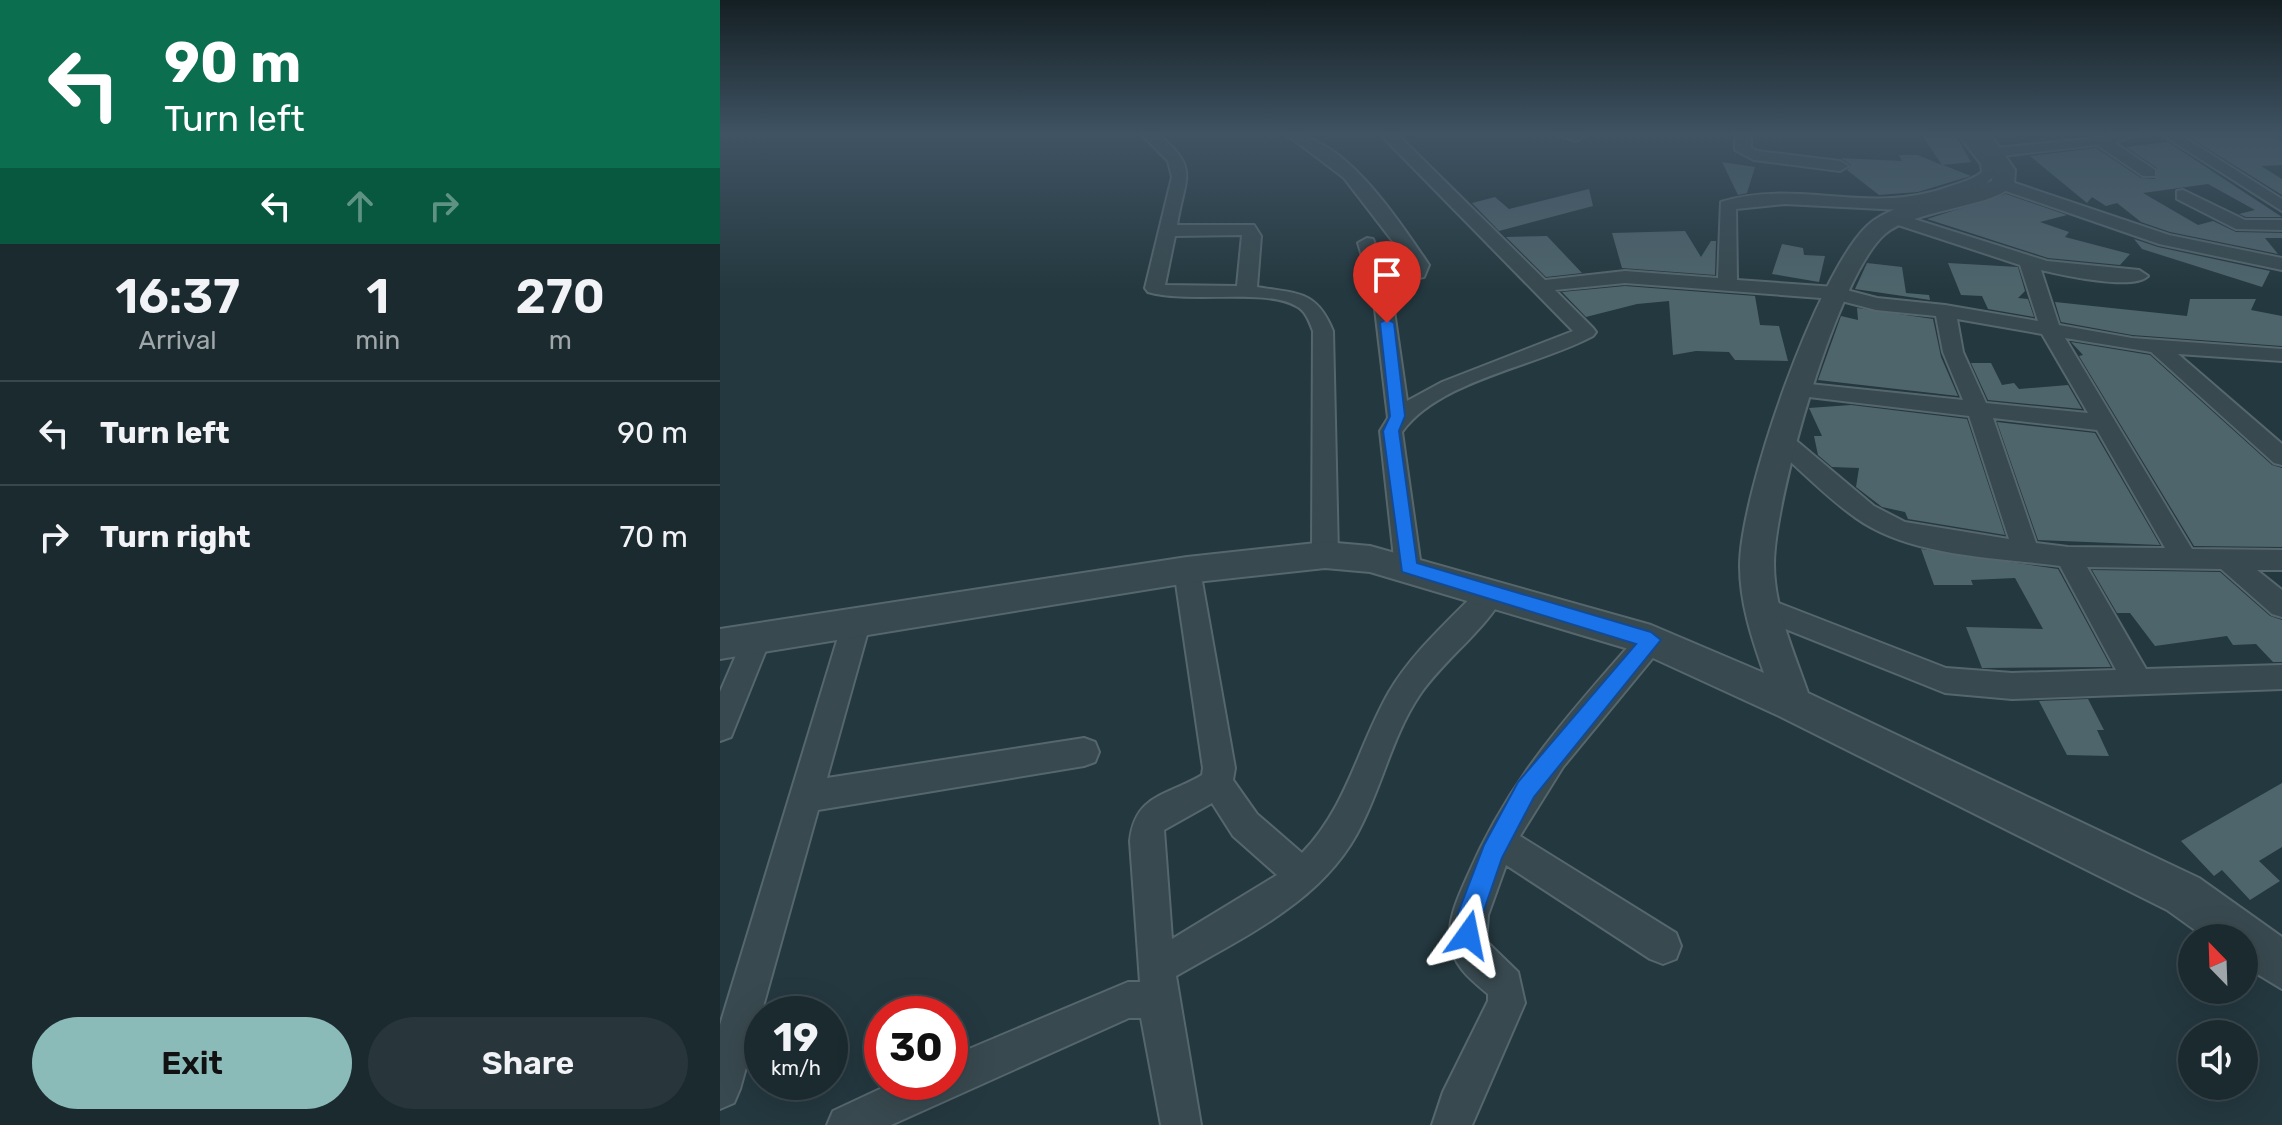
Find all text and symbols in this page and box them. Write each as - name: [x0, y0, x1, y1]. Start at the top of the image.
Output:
- text: 90 m: [164, 30, 301, 96]
- icon: left: [32, 32, 136, 136]
- text: Turn left: [164, 97, 305, 140]
- icon: left: [254, 184, 298, 228]
- icon: ahead: [338, 184, 382, 228]
- icon: right: [422, 184, 466, 228]
- pin: [1353, 241, 1421, 323]
- icon: arrive: [1365, 253, 1409, 297]
- text: 16:37: [115, 268, 240, 325]
- text: 1: [366, 268, 389, 325]
- text: 270: [516, 268, 605, 325]
- text: Arrival: [139, 325, 217, 356]
- text: min: [355, 325, 400, 356]
- text: m: [549, 325, 572, 356]
- icon: left: [32, 411, 76, 455]
- text: Turn left: [100, 415, 230, 451]
- text: 90 m: [617, 415, 688, 451]
- icon: right: [32, 515, 76, 559]
- text: Turn right: [100, 519, 251, 555]
- text: 70 m: [620, 519, 688, 555]
- position arrow: [1426, 893, 1510, 977]
- north arrow: [2178, 924, 2258, 1004]
- map controls: [2178, 924, 2258, 1100]
- speed limit sign: 30: [864, 996, 968, 1100]
- text: 19: [773, 1014, 819, 1061]
- button: Exit: [32, 1017, 352, 1109]
- button: Share: [368, 1017, 688, 1109]
- button: sound: [2178, 1020, 2258, 1100]
- text: km/h: [771, 1056, 821, 1080]

